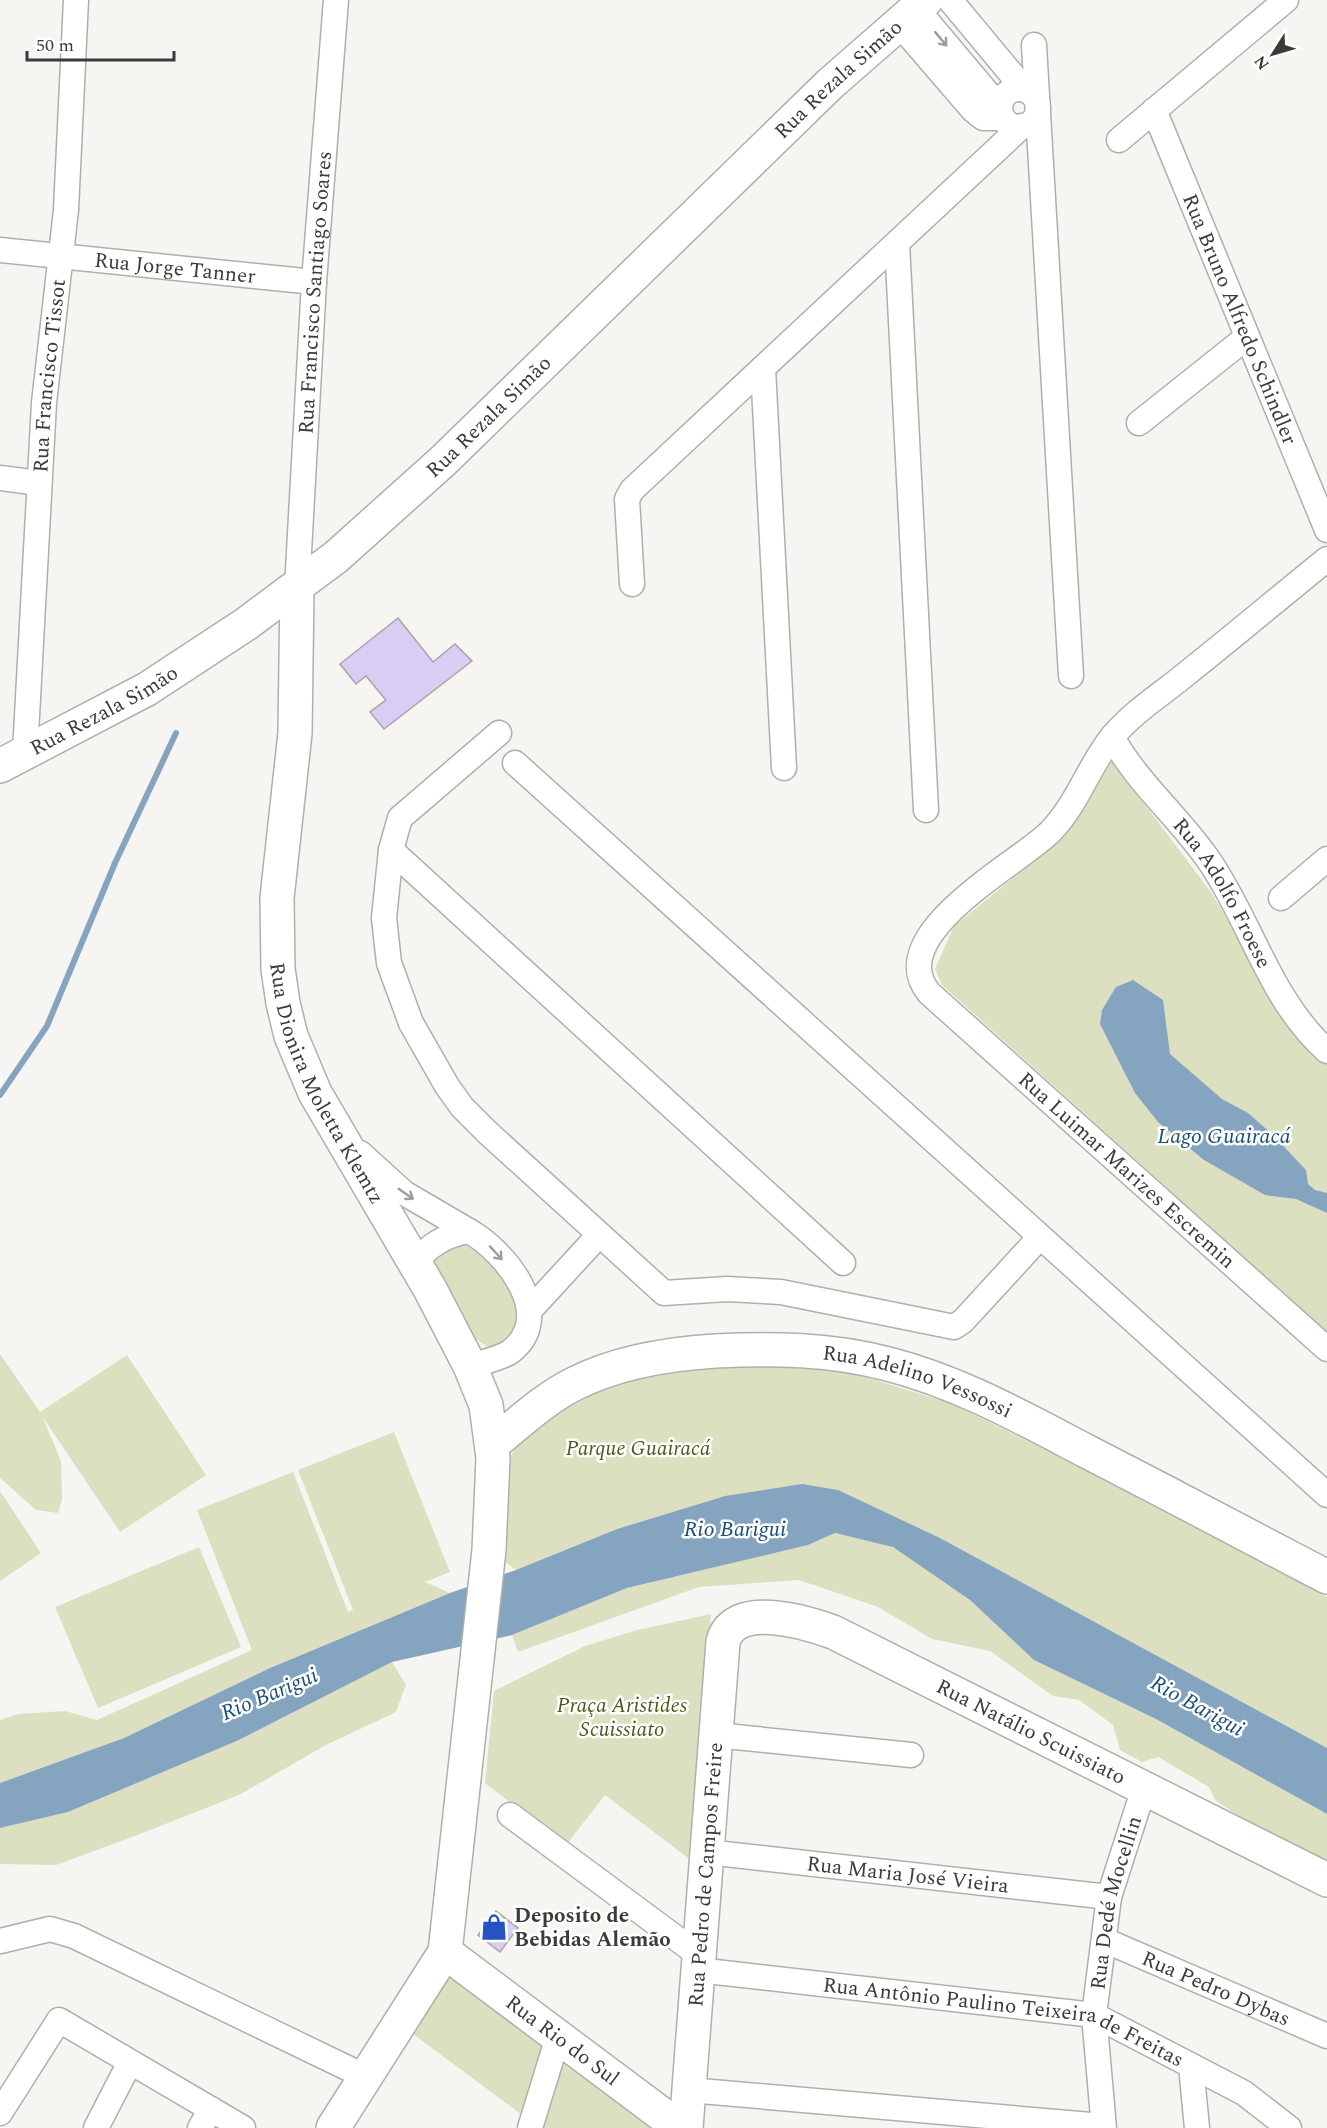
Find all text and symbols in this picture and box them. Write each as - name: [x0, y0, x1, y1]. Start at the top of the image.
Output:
- street label: Rua Rezala Simão: [767, 12, 910, 147]
- scale bar: [27, 24, 174, 62]
- north arrow: [1243, 24, 1303, 84]
- one-way arrow: [934, 31, 948, 46]
- text: 50 m: [36, 32, 74, 59]
- text: N: [1248, 50, 1275, 75]
- street label: Rua Francisco Santiago Soares: [291, 150, 341, 435]
- street label: Rua Bruno Alfredo Schindler: [1173, 189, 1305, 450]
- street label: Rua Jorge Tanner: [93, 245, 257, 293]
- street label: Rua Francisco Tissot: [25, 277, 75, 474]
- street label: Rua Rezala Simão: [419, 348, 559, 486]
- street label: Rua Rezala Simão: [25, 658, 185, 764]
- street label: Rua Adolfo Froese: [1164, 811, 1279, 974]
- street label: Rua Dionira Moletta Klemtz: [260, 960, 392, 1211]
- street label: Rua Luimar Marizes Escremin: [1010, 1065, 1242, 1277]
- water label: Lago Guairacá: [1157, 1120, 1292, 1153]
- one-way arrow: [398, 1188, 414, 1200]
- one-way arrow: [489, 1245, 503, 1260]
- street label: Rua Adelino Vessossi: [821, 1337, 1018, 1427]
- park label: Parque Guairacá: [566, 1433, 711, 1465]
- water label: Rio Barigui: [684, 1513, 786, 1546]
- water label: Rio Barigui: [216, 1659, 323, 1730]
- water label: Rio Barigui: [1144, 1667, 1250, 1746]
- street label: Rua Natálio Scuissiato: [930, 1671, 1131, 1793]
- park label: Praça Aristides Scuissiato: [557, 1690, 688, 1746]
- street label: Rua Pedro de Campos Freire: [680, 1741, 732, 2008]
- street label: Rua Dedé Mocellin: [1082, 1812, 1151, 1992]
- street label: Rua Maria José Vieira: [805, 1848, 1011, 1903]
- place label: Deposito de Bebidas Alemão: [514, 1900, 671, 1956]
- shop icon: Deposito de Bebidas Alemão: [479, 1912, 509, 1942]
- street label: Rua Pedro Dybas: [1136, 1943, 1295, 2035]
- street label: Rua Antônio Paulino Teixeira de Freitas: [821, 1969, 1189, 2076]
- street label: Rua Rio do Sul: [498, 1987, 626, 2094]

